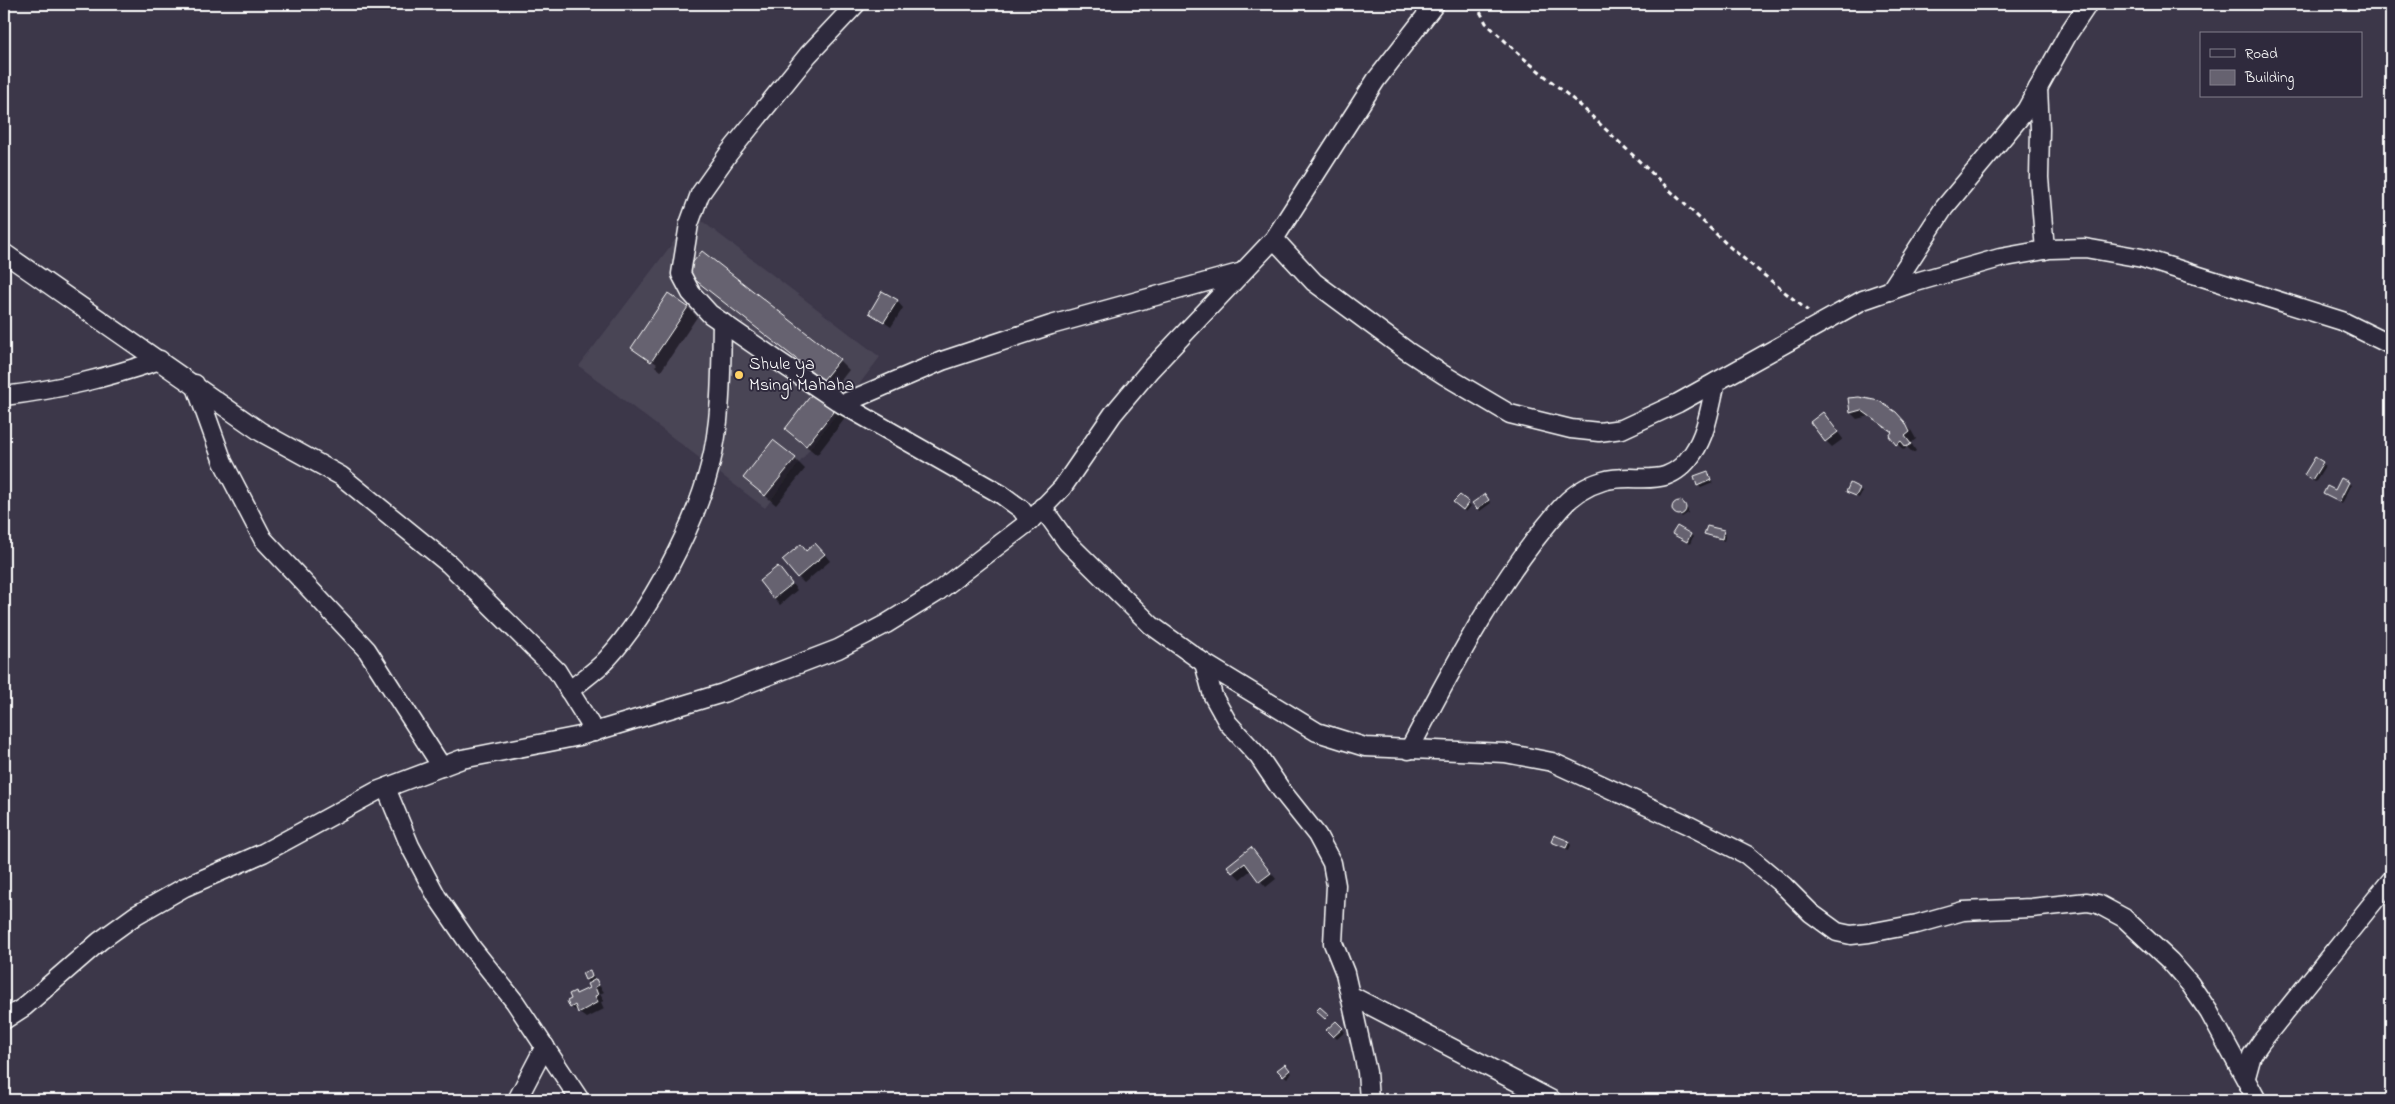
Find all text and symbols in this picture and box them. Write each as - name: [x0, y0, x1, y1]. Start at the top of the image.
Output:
- legend: [2200, 32, 2362, 98]
- text: Road: [2245, 43, 2278, 65]
- text: Building: [2244, 67, 2294, 90]
- place label: Shule ya Msingi Mahaha: [749, 352, 854, 400]
- marker: Shule ya Msingi Mahaha: [733, 369, 745, 381]

